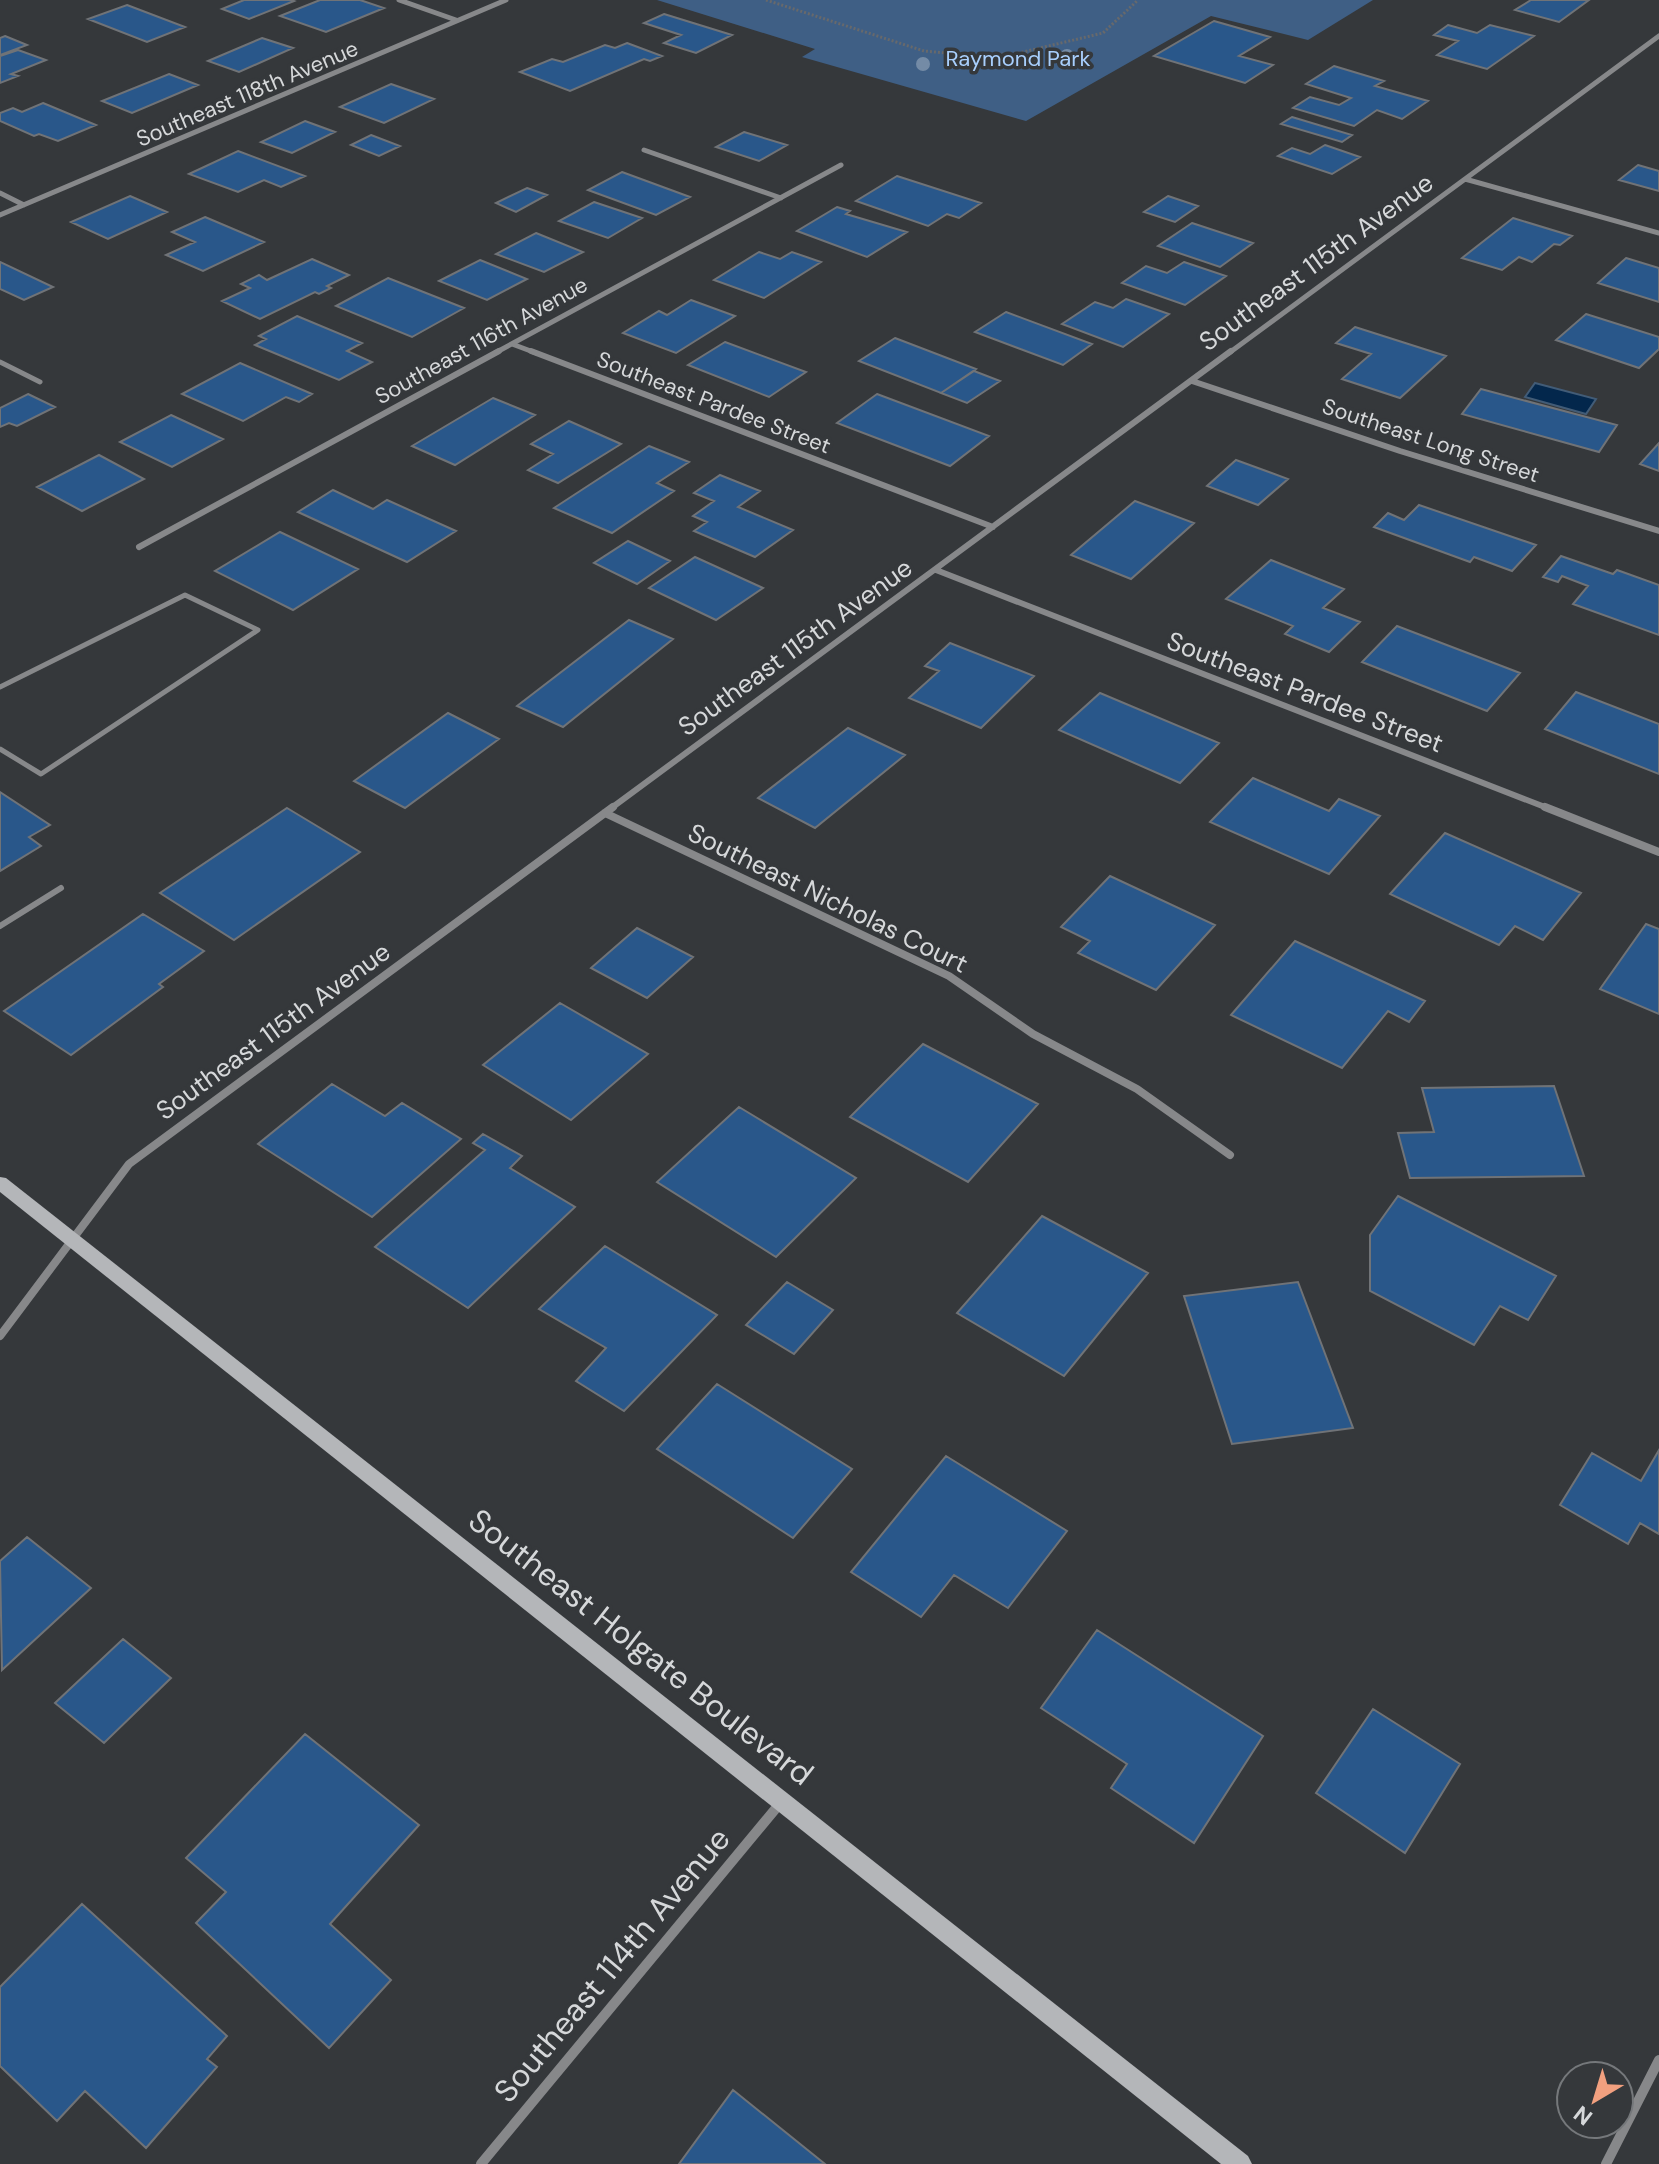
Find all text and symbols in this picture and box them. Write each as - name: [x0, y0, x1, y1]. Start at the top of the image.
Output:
- street label: Southeast 118th Avenue: [132, 34, 362, 153]
- park label: Raymond Park: [945, 44, 1091, 73]
- street label: Southeast 115th Avenue: [1192, 166, 1440, 358]
- street label: Southeast 116th Avenue: [370, 270, 593, 411]
- street label: Southeast Pardee Street: [593, 344, 835, 460]
- street label: Southeast Long Street: [1319, 392, 1543, 489]
- street label: Southeast 115th Avenue: [671, 551, 919, 743]
- street label: Southeast Pardee Street: [1162, 624, 1448, 760]
- street label: Southeast Nicholas Court: [683, 815, 973, 981]
- street label: Southeast 115th Avenue: [149, 935, 397, 1127]
- street label: Southeast Holgate Boulevard: [460, 1499, 822, 1795]
- street label: Southeast 114th Avenue: [485, 1819, 739, 2111]
- north arrow: [1555, 2060, 1635, 2140]
- text: N: [1568, 2099, 1598, 2132]

